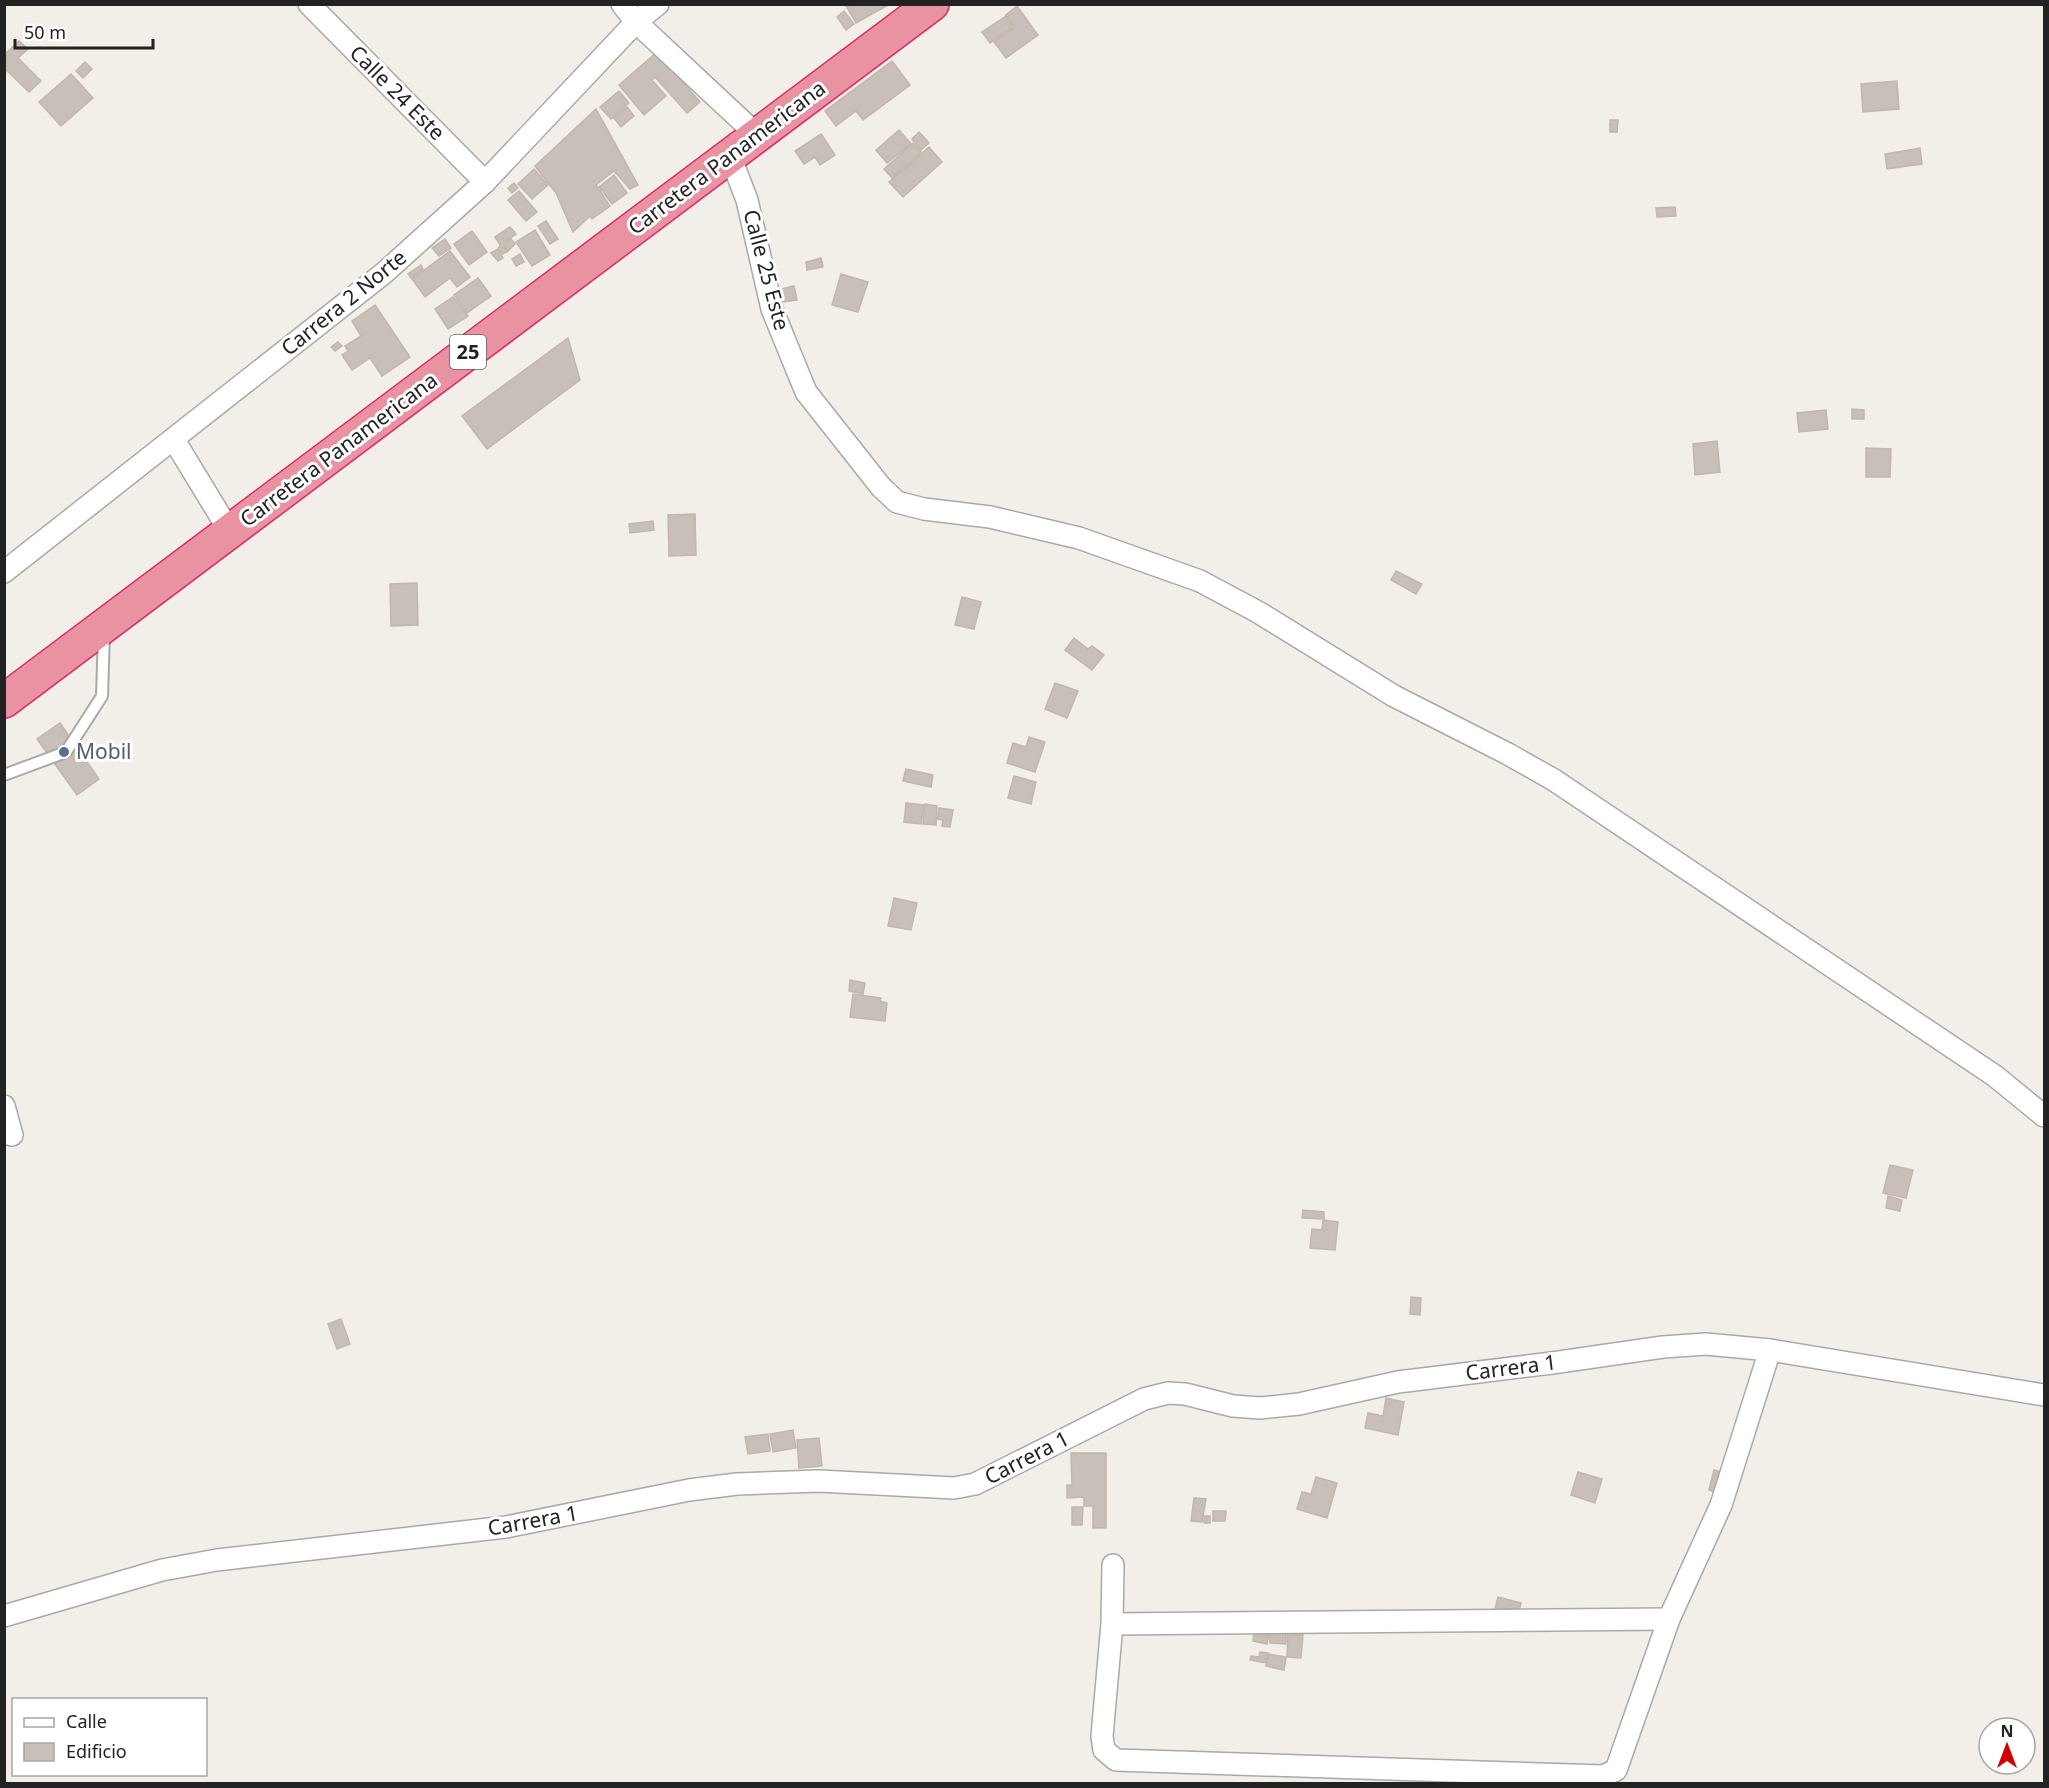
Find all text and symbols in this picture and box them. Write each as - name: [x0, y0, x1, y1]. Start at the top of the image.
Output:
- scale bar: [15, 12, 153, 50]
- text: 50 m: [24, 20, 66, 44]
- street label: Calle 24 Este: [344, 39, 451, 146]
- street label: Carretera Panamericana: [622, 74, 831, 241]
- street label: Calle 25 Este: [737, 206, 797, 333]
- street label: Carrera 2 Norte: [275, 243, 412, 361]
- road number: 25: [450, 335, 486, 369]
- street label: Carretera Panamericana: [234, 366, 443, 533]
- place label: Mobil: [76, 737, 132, 765]
- marker: Mobil: [57, 745, 71, 759]
- street label: Carrera 1: [1464, 1348, 1558, 1386]
- street label: Carrera 1: [979, 1424, 1074, 1490]
- street label: Carrera 1: [485, 1498, 580, 1542]
- legend: [12, 1698, 207, 1776]
- text: Calle: [66, 1709, 107, 1733]
- north arrow: [1977, 1716, 2037, 1776]
- text: N: [2000, 1720, 2014, 1742]
- text: Edificio: [66, 1739, 127, 1763]

